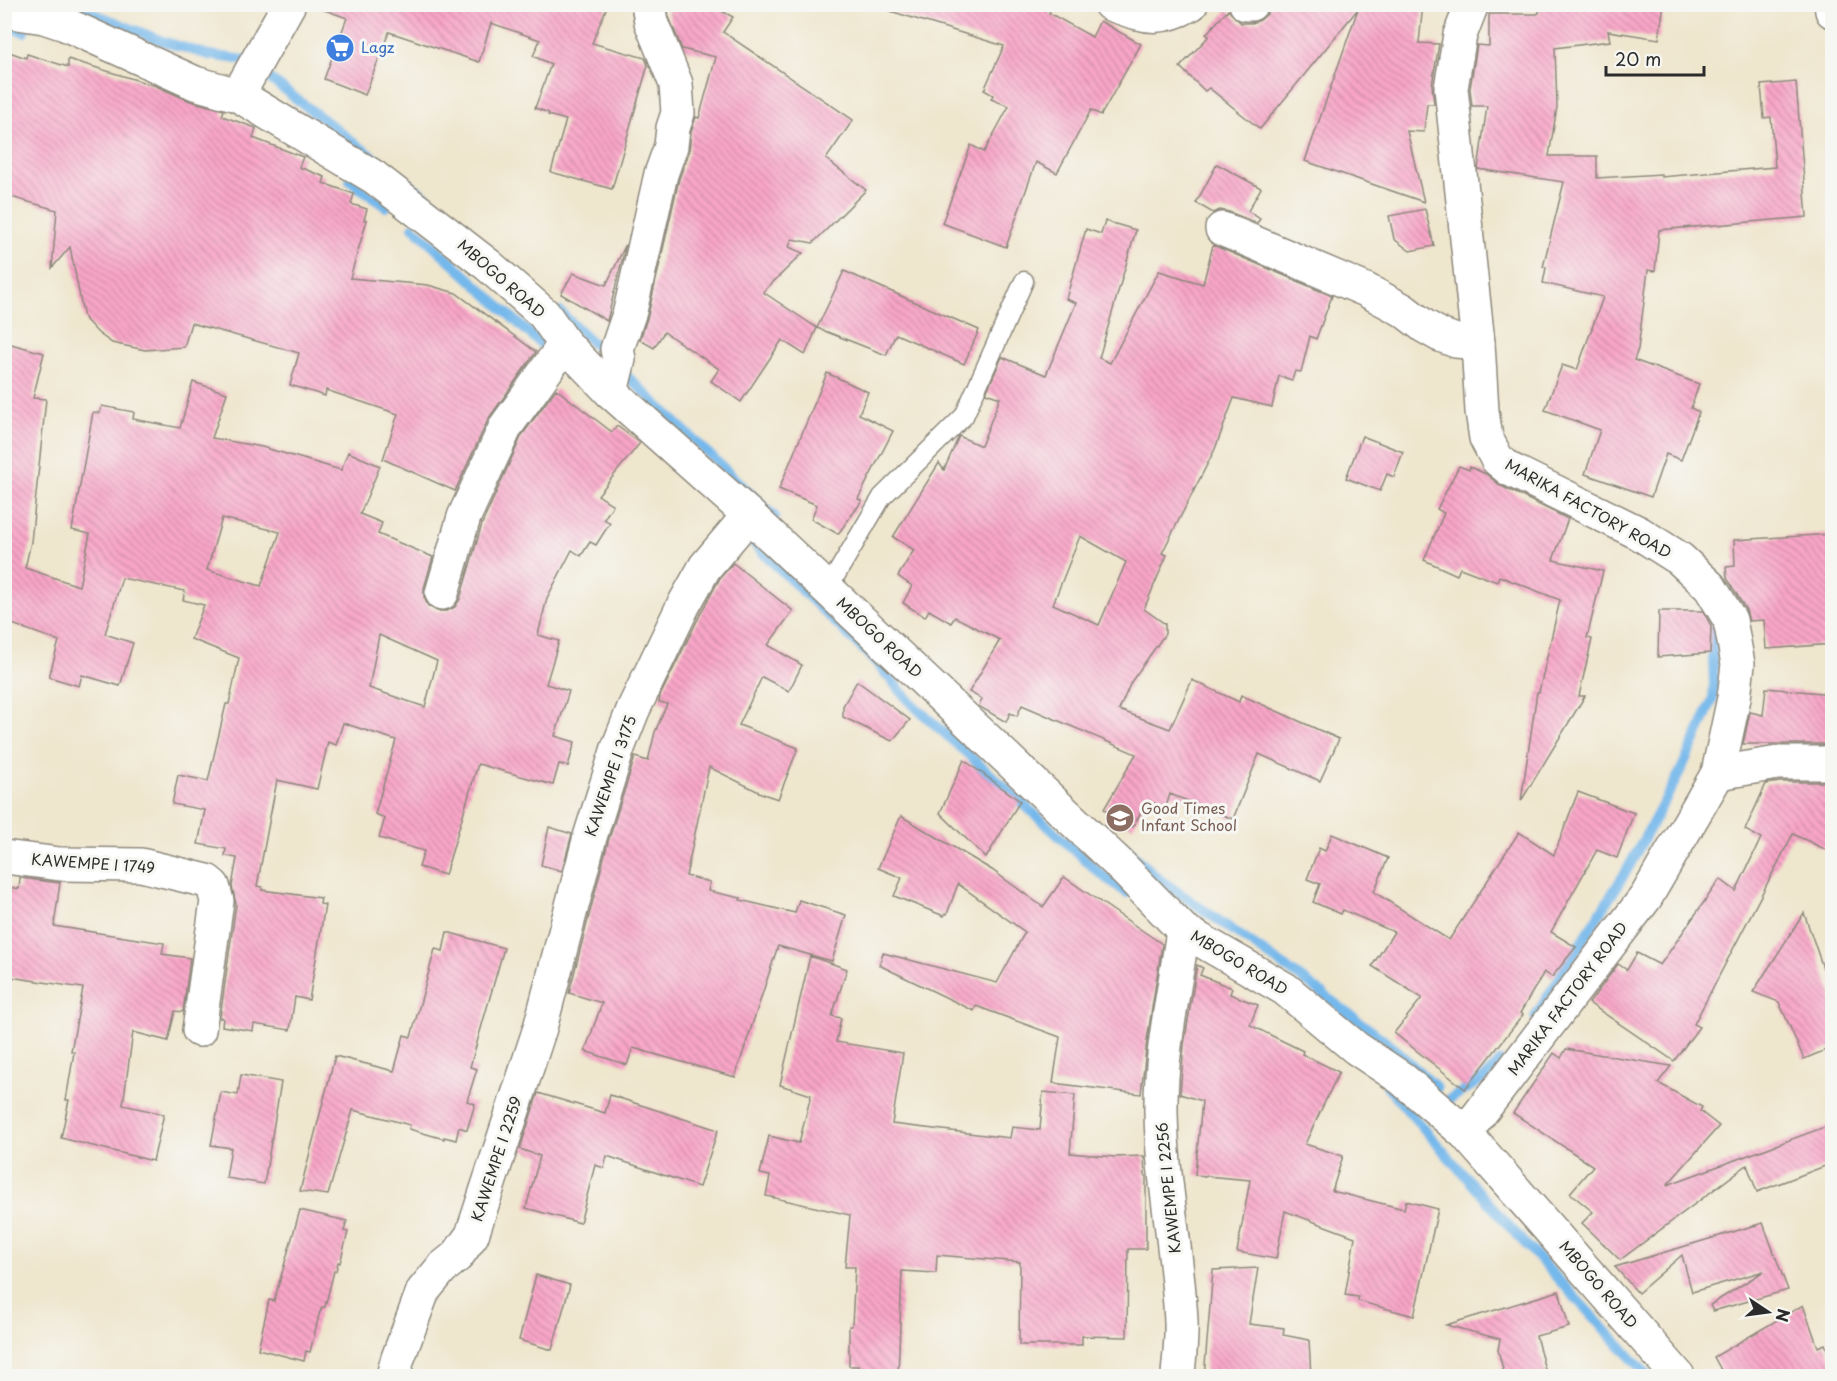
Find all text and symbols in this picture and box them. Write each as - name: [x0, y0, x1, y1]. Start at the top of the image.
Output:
- supermarket icon: Lagz: [324, 32, 356, 64]
- place label: Lagz: [361, 35, 395, 58]
- scale bar: [1606, 39, 1704, 77]
- text: 20 m: [1615, 45, 1661, 72]
- street label: MBOGO ROAD: [453, 233, 551, 323]
- street label: MARIKA FACTORY ROAD: [1501, 452, 1676, 563]
- street label: MBOGO ROAD: [832, 591, 928, 683]
- street label: KAWEMPE I 3175: [578, 712, 641, 839]
- place label: Good Times Infant School: [1141, 796, 1237, 836]
- school or university icon: Good Times Infant School: [1104, 802, 1136, 834]
- street label: KAWEMPE I 1749: [30, 847, 156, 878]
- street label: MARIKA FACTORY ROAD: [1501, 916, 1632, 1080]
- street label: MBOGO ROAD: [1187, 924, 1293, 1000]
- street label: KAWEMPE I 2259: [464, 1093, 527, 1224]
- street label: KAWEMPE I 2256: [1149, 1121, 1186, 1255]
- street label: MBOGO ROAD: [1554, 1235, 1644, 1333]
- north arrow: [1738, 1282, 1798, 1342]
- text: N: [1770, 1307, 1797, 1324]

